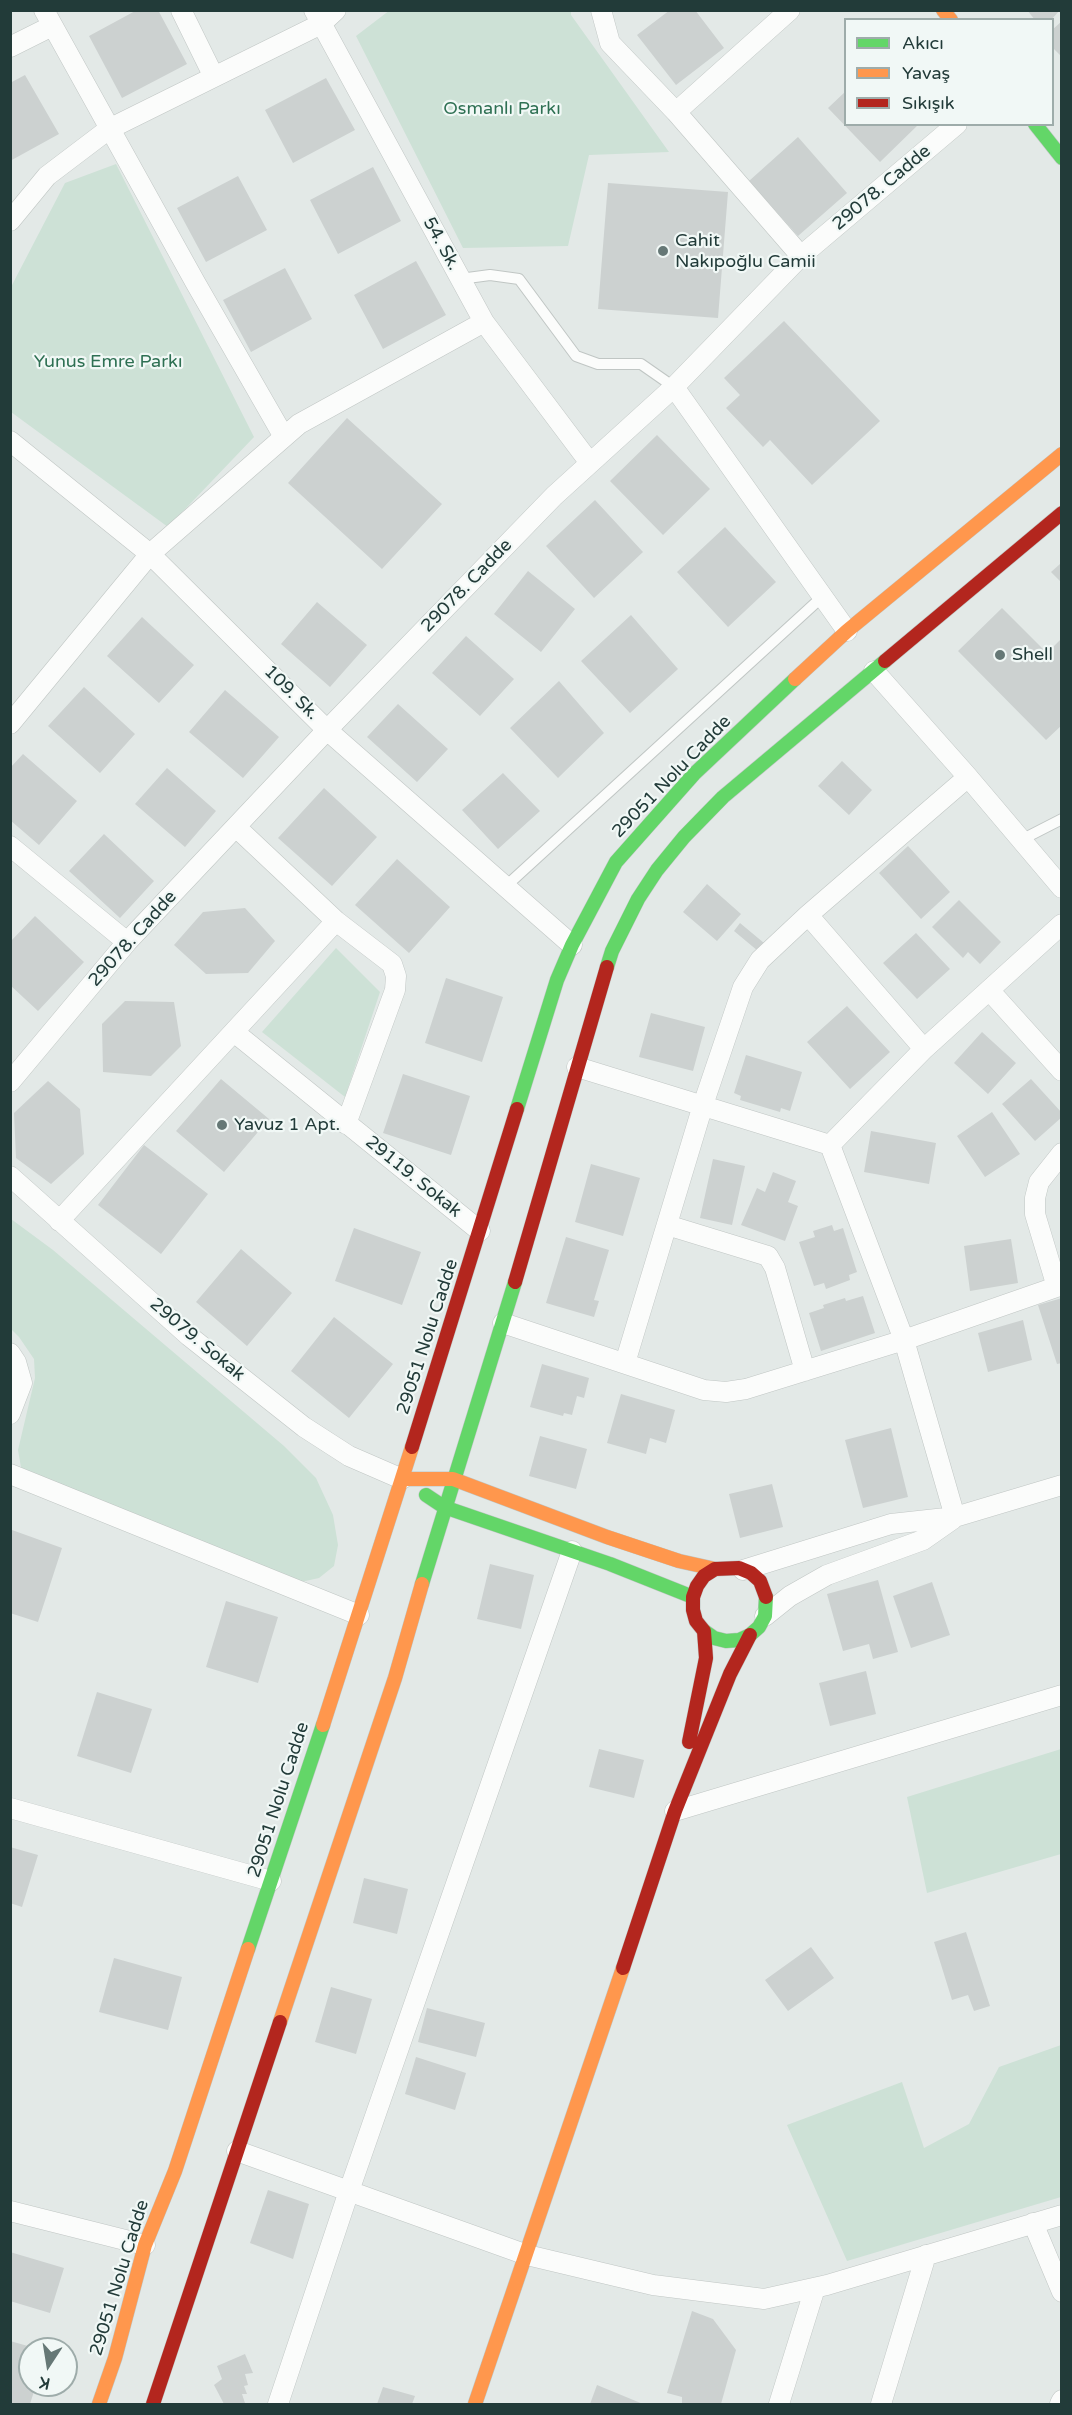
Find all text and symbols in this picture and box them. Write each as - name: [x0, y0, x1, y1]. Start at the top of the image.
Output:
- legend: [844, 18, 1054, 126]
- text: Akıcı: [902, 32, 944, 54]
- text: Yavaş: [902, 62, 950, 84]
- text: Sıkışık: [902, 92, 955, 114]
- park label: Osmanlı Parkı: [443, 98, 561, 120]
- street label: 29078. Cadde: [829, 141, 935, 235]
- street label: 54. Sk.: [418, 214, 464, 274]
- place label: Cahit Nakıpoğlu Camii: [675, 230, 816, 272]
- marker: Cahit Nakıpoğlu Camii: [656, 244, 670, 258]
- park label: Yunus Emre Parkı: [34, 351, 182, 373]
- street label: 29078. Cadde: [417, 535, 517, 637]
- place label: Shell: [1012, 644, 1053, 666]
- marker: Shell: [993, 648, 1007, 662]
- street label: 109. Sk.: [259, 661, 323, 725]
- street label: 29051 Nolu Cadde: [608, 711, 736, 843]
- street label: 29078. Cadde: [84, 887, 182, 991]
- place label: Yavuz 1 Apt.: [234, 1114, 340, 1136]
- marker: Yavuz 1 Apt.: [215, 1118, 229, 1132]
- street label: 29119. Sokak: [361, 1132, 465, 1222]
- street label: 29051 Nolu Cadde: [393, 1257, 463, 1417]
- street label: 29079. Sokak: [145, 1294, 249, 1386]
- street label: 29051 Nolu Cadde: [244, 1720, 314, 1880]
- street label: 29051 Nolu Cadde: [86, 2197, 154, 2359]
- north arrow: [18, 2337, 78, 2397]
- text: K: [37, 2372, 52, 2394]

